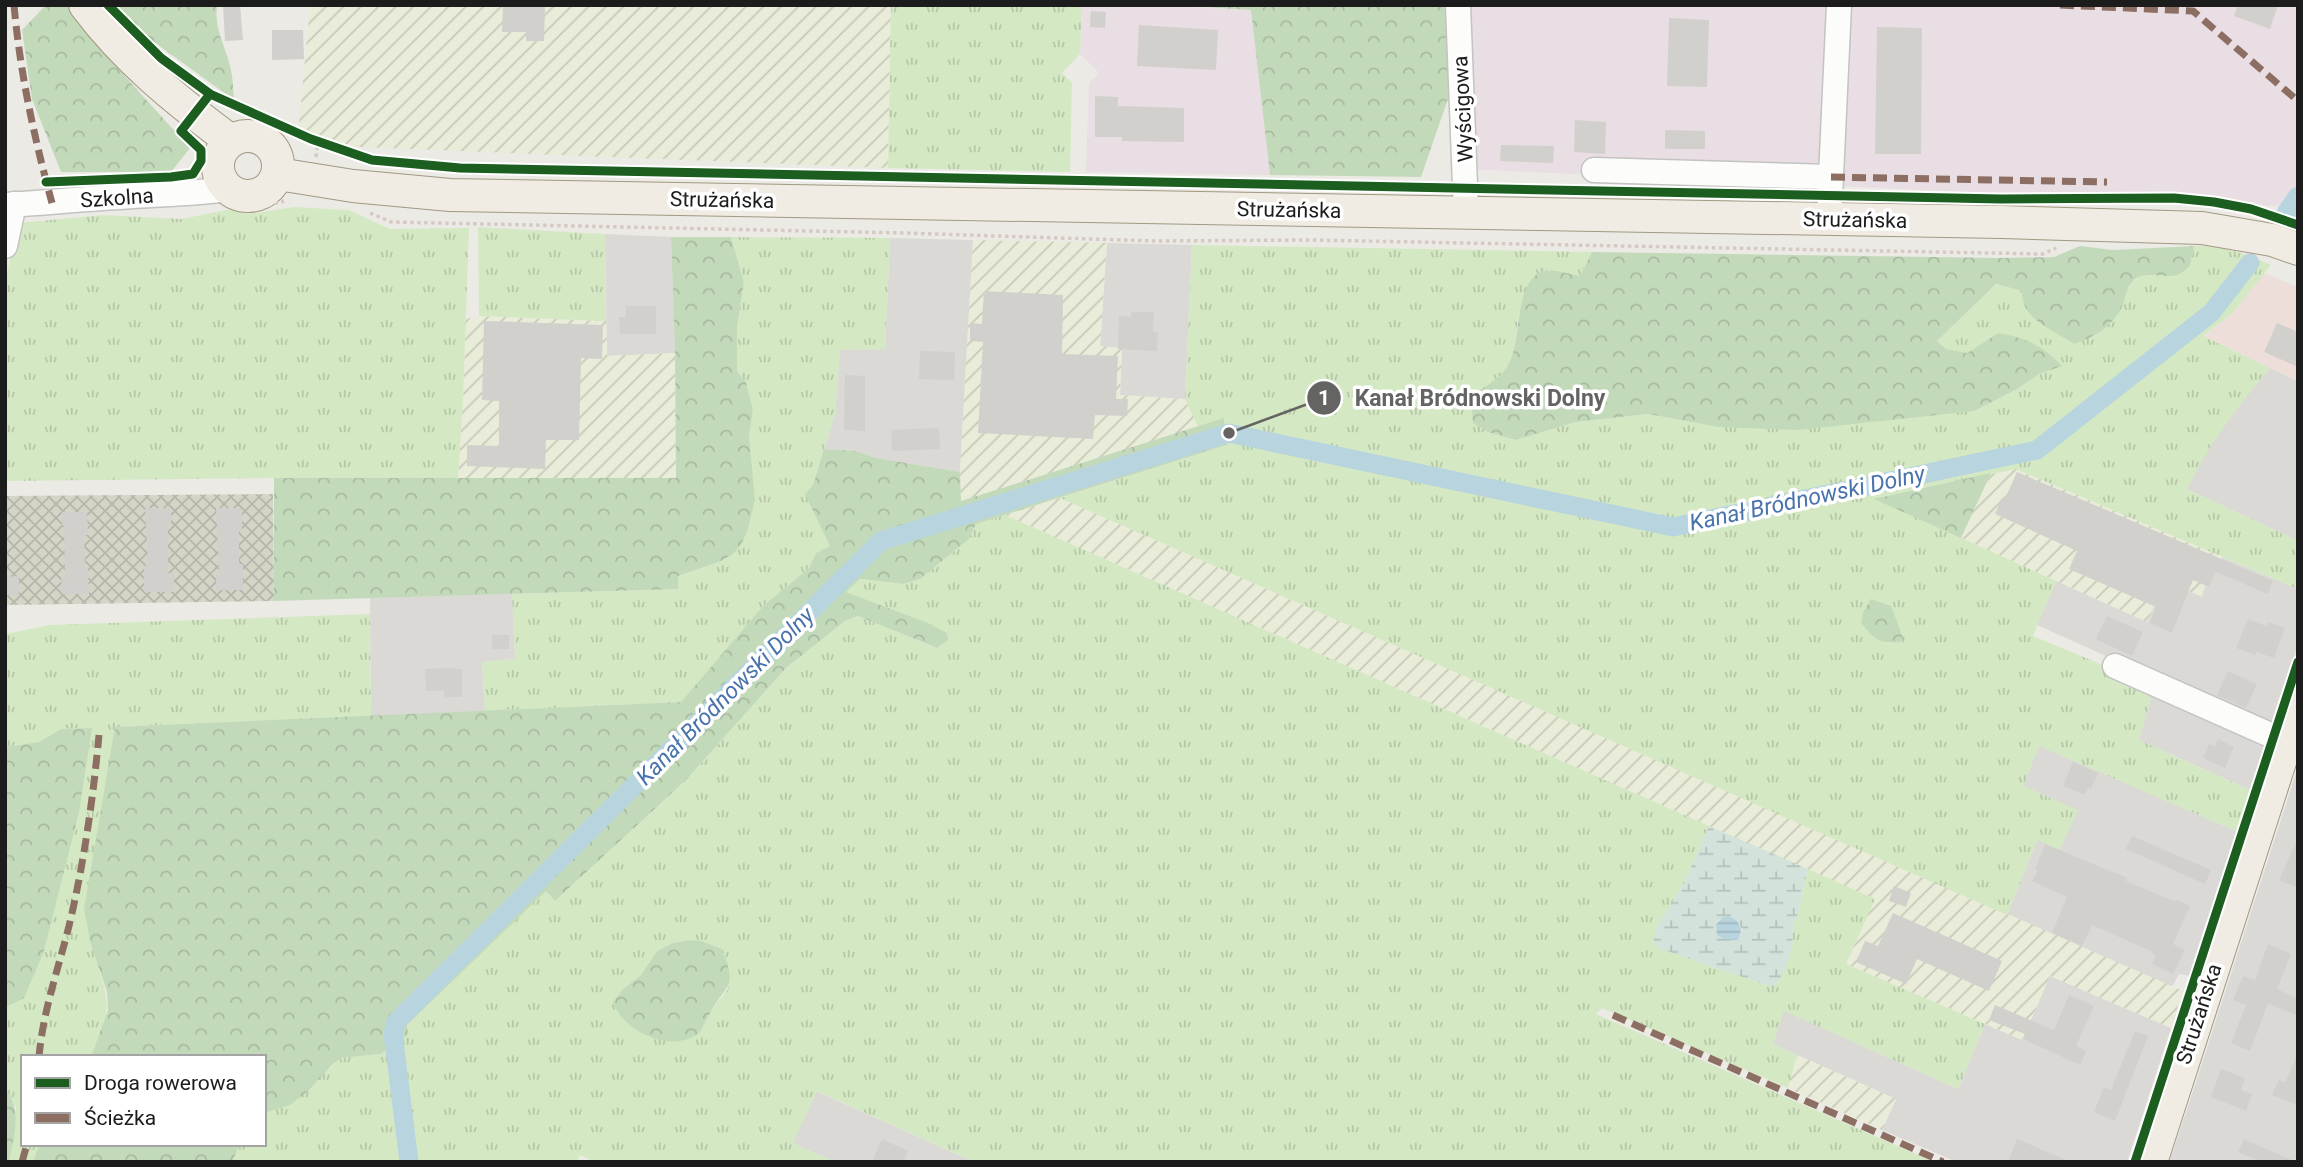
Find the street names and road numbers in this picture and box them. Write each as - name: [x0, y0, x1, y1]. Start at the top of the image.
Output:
- street label: Wyścigowa: [1448, 55, 1478, 163]
- street label: Szkolna: [79, 183, 155, 213]
- street label: Strużańska: [670, 187, 774, 213]
- street label: Strużańska: [1237, 197, 1341, 223]
- street label: Strużańska: [1803, 207, 1907, 233]
- street label: Strużańska: [2171, 961, 2227, 1067]

